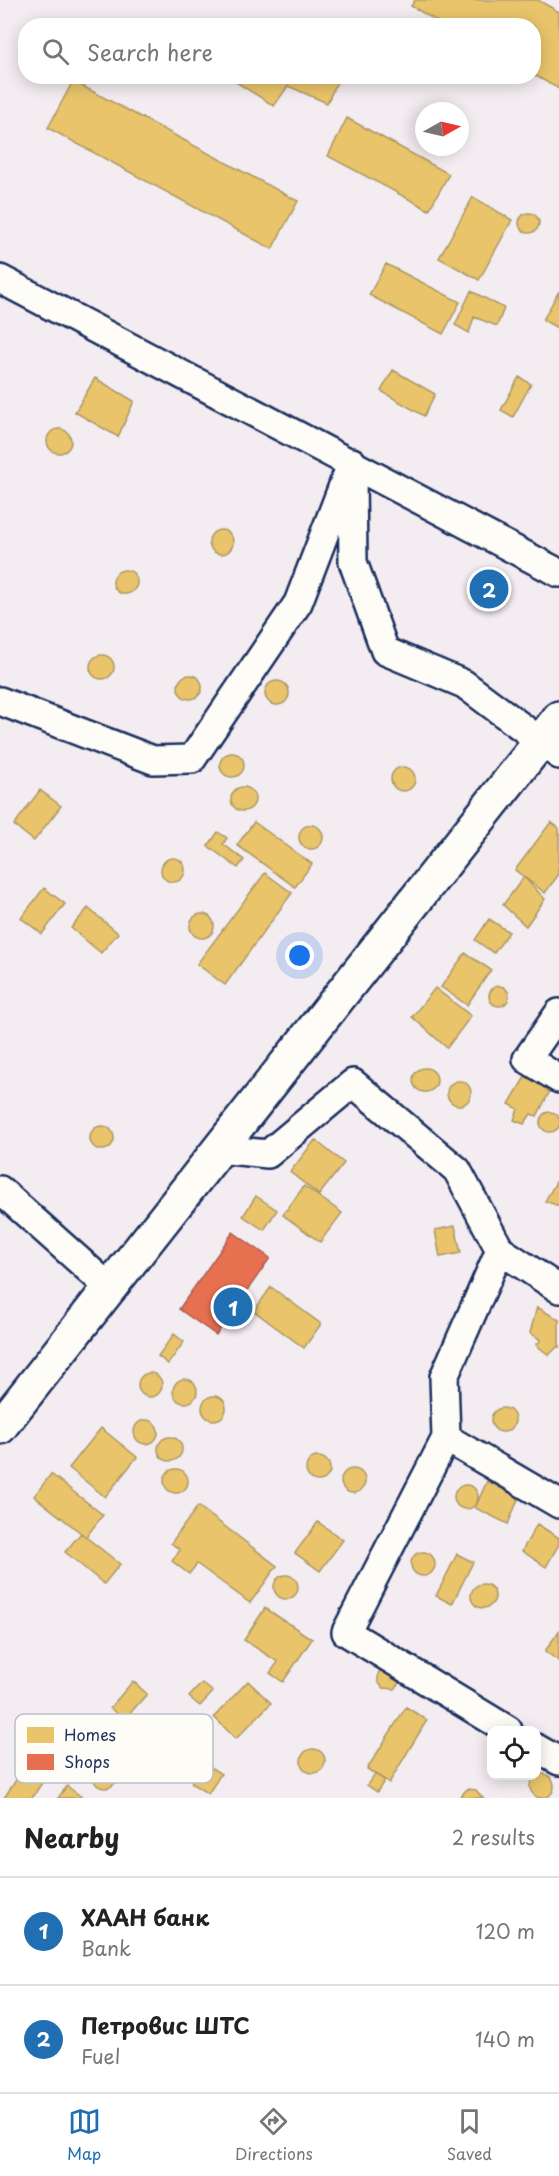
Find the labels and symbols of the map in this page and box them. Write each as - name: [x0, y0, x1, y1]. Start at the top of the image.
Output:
- north arrow: [415, 102, 469, 156]
- pin: 2: [470, 566, 508, 612]
- your location: [285, 941, 314, 970]
- pin: 1: [214, 1284, 252, 1330]
- legend: [15, 1714, 213, 1783]
- text: Homes: [64, 1722, 116, 1746]
- text: Shops: [64, 1749, 110, 1773]

